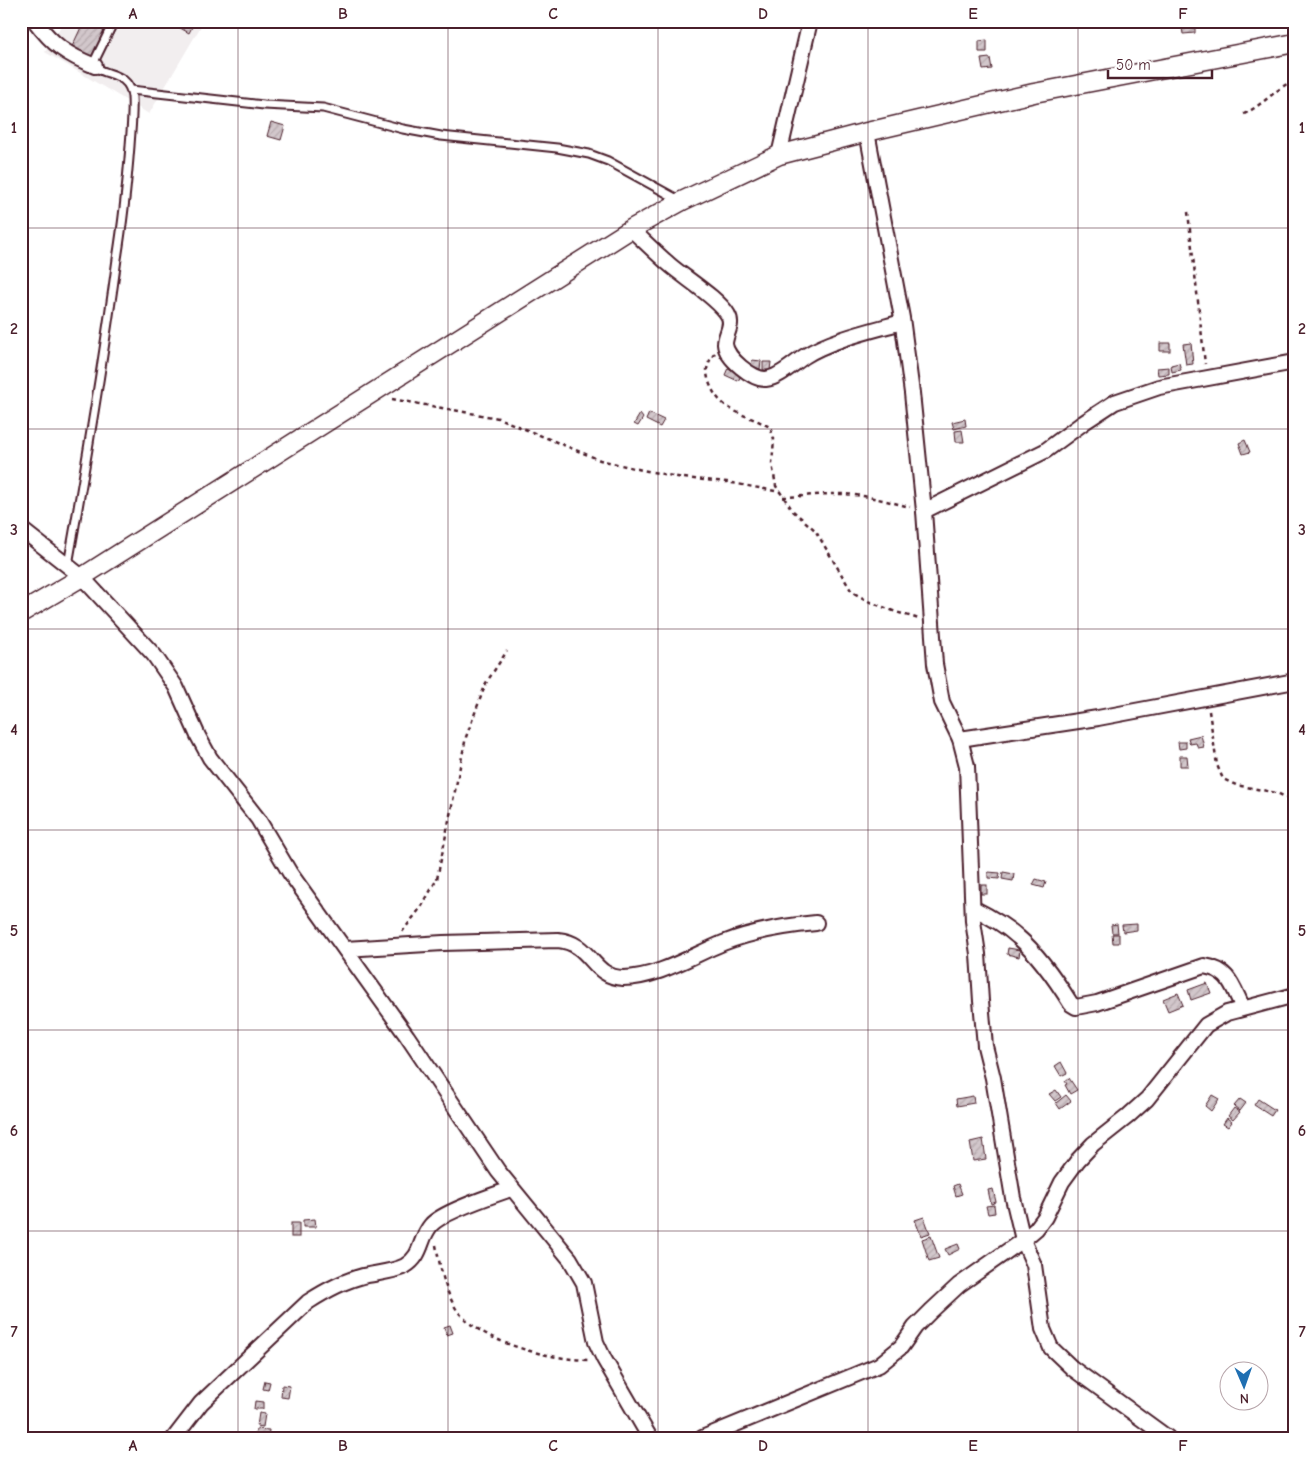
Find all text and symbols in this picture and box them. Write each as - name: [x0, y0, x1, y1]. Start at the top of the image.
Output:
- text: A: [129, 5, 138, 23]
- text: B: [338, 5, 348, 23]
- text: C: [548, 5, 558, 23]
- text: D: [758, 5, 768, 23]
- text: E: [968, 5, 978, 23]
- text: F: [1178, 5, 1188, 23]
- scale bar: [1108, 48, 1212, 80]
- text: 50 m: [1116, 56, 1151, 74]
- text: 1: [11, 119, 17, 137]
- text: 1: [1299, 119, 1305, 137]
- text: 2: [10, 320, 18, 338]
- text: 2: [1298, 320, 1306, 338]
- text: 3: [10, 521, 18, 539]
- text: 3: [1298, 521, 1306, 539]
- text: 4: [10, 721, 18, 739]
- text: 4: [1298, 721, 1306, 739]
- text: 5: [10, 922, 18, 940]
- text: 5: [1298, 922, 1306, 940]
- text: 6: [10, 1122, 18, 1140]
- text: 6: [1298, 1122, 1306, 1140]
- text: 7: [10, 1323, 18, 1341]
- text: 7: [1298, 1323, 1306, 1341]
- north arrow: [1218, 1362, 1268, 1412]
- text: N: [1240, 1390, 1249, 1407]
- text: A: [129, 1437, 138, 1455]
- text: B: [338, 1437, 348, 1455]
- text: C: [548, 1437, 558, 1455]
- text: D: [758, 1437, 768, 1455]
- text: E: [968, 1437, 978, 1455]
- text: F: [1178, 1437, 1188, 1455]

